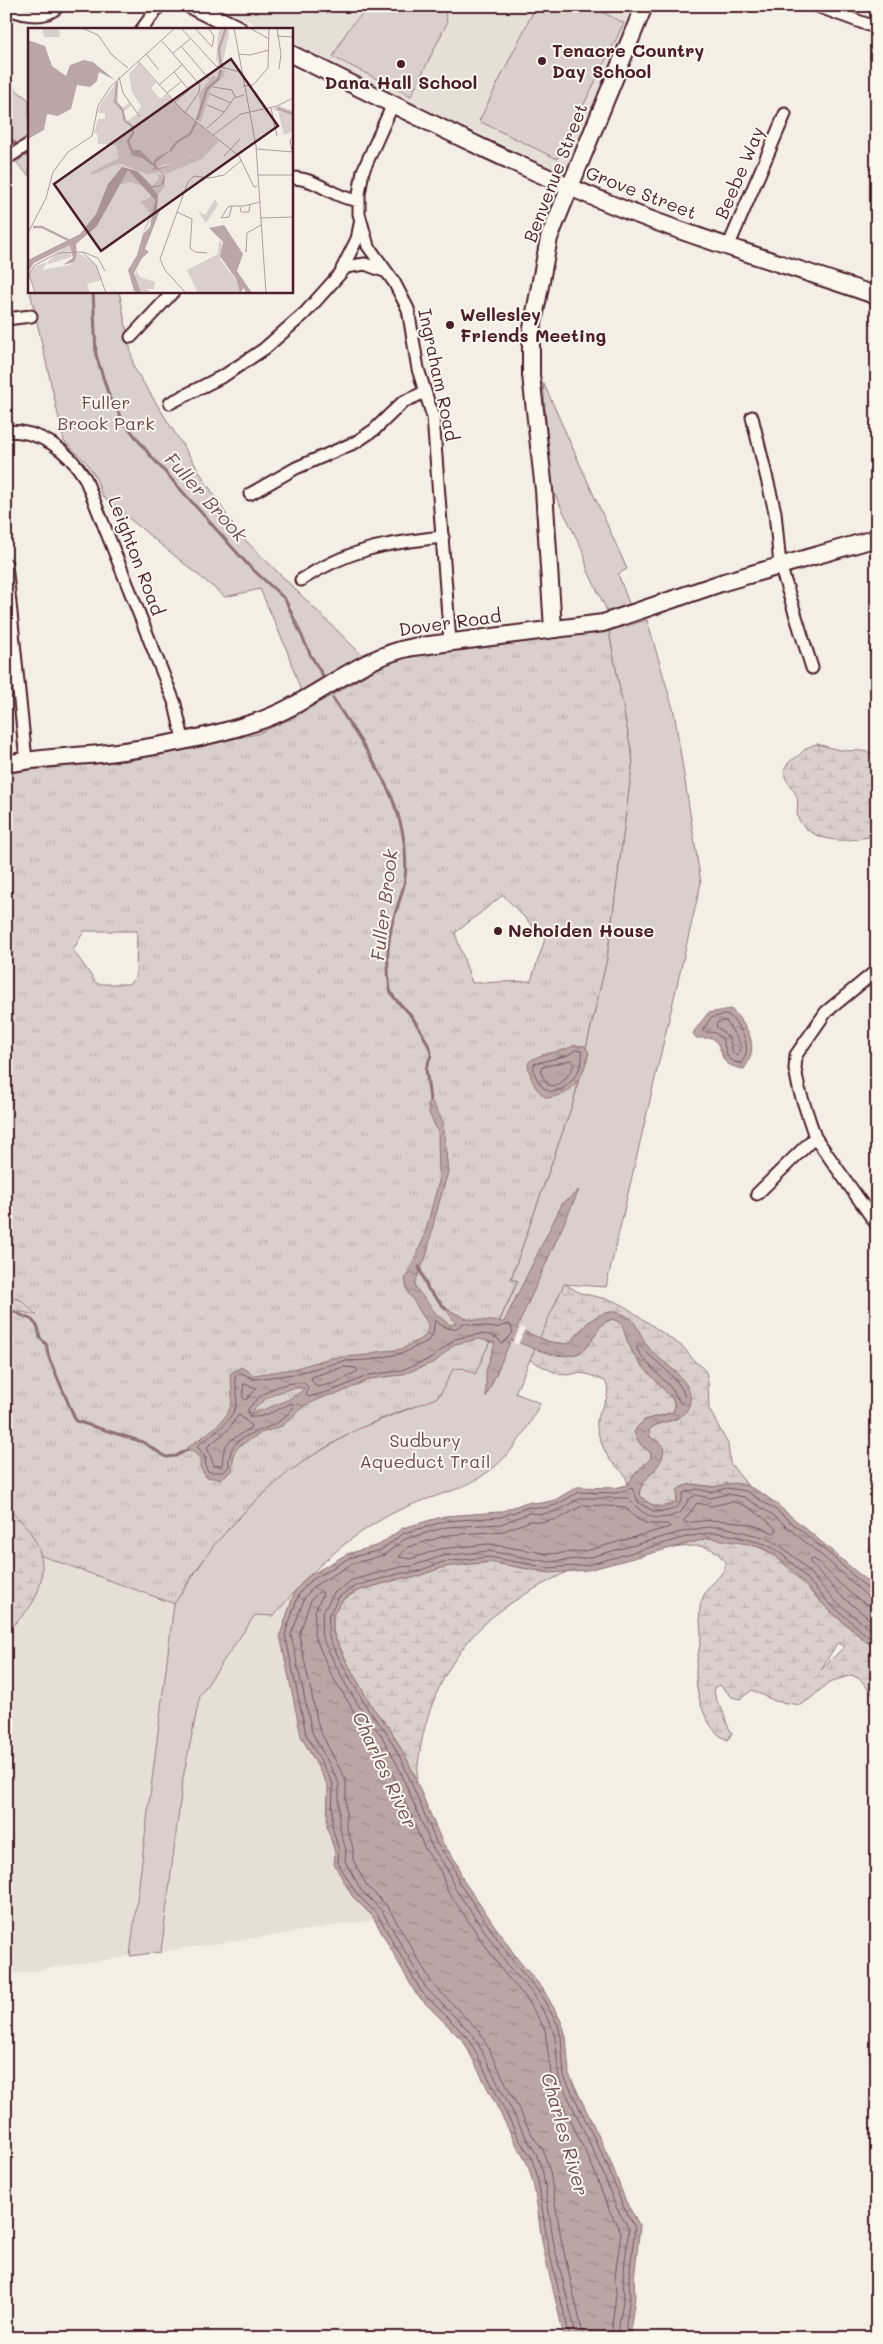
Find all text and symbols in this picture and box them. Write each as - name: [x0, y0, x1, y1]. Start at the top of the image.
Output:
- inset map: [28, 28, 292, 292]
- place label: Tenacre Country Day School: [552, 38, 704, 83]
- marker: Tenacre Country Day School: [536, 55, 548, 67]
- marker: Dana Hall School: [395, 58, 407, 70]
- place label: Dana Hall School: [325, 70, 477, 94]
- street label: Benvenue Street: [518, 100, 593, 246]
- street label: Beebe Way: [709, 123, 769, 223]
- street label: Grove Street: [583, 160, 700, 224]
- place label: Wellesley Friends Meeting: [460, 302, 606, 347]
- street label: Ingraham Road: [413, 306, 465, 443]
- marker: Wellesley Friends Meeting: [444, 319, 456, 331]
- park label: Fuller Brook Park: [57, 390, 155, 435]
- water label: Fuller Brook: [160, 447, 254, 547]
- street label: Leighton Road: [103, 493, 171, 619]
- street label: Dover Road: [397, 603, 503, 641]
- water label: Fuller Brook: [364, 847, 403, 962]
- place label: Nehoiden House: [508, 918, 655, 942]
- marker: Nehoiden House: [492, 925, 504, 937]
- park label: Sudbury Aqueduct Trail: [360, 1428, 490, 1473]
- water label: Charles River: [347, 1707, 424, 1833]
- water label: Charles River: [536, 2069, 595, 2198]

